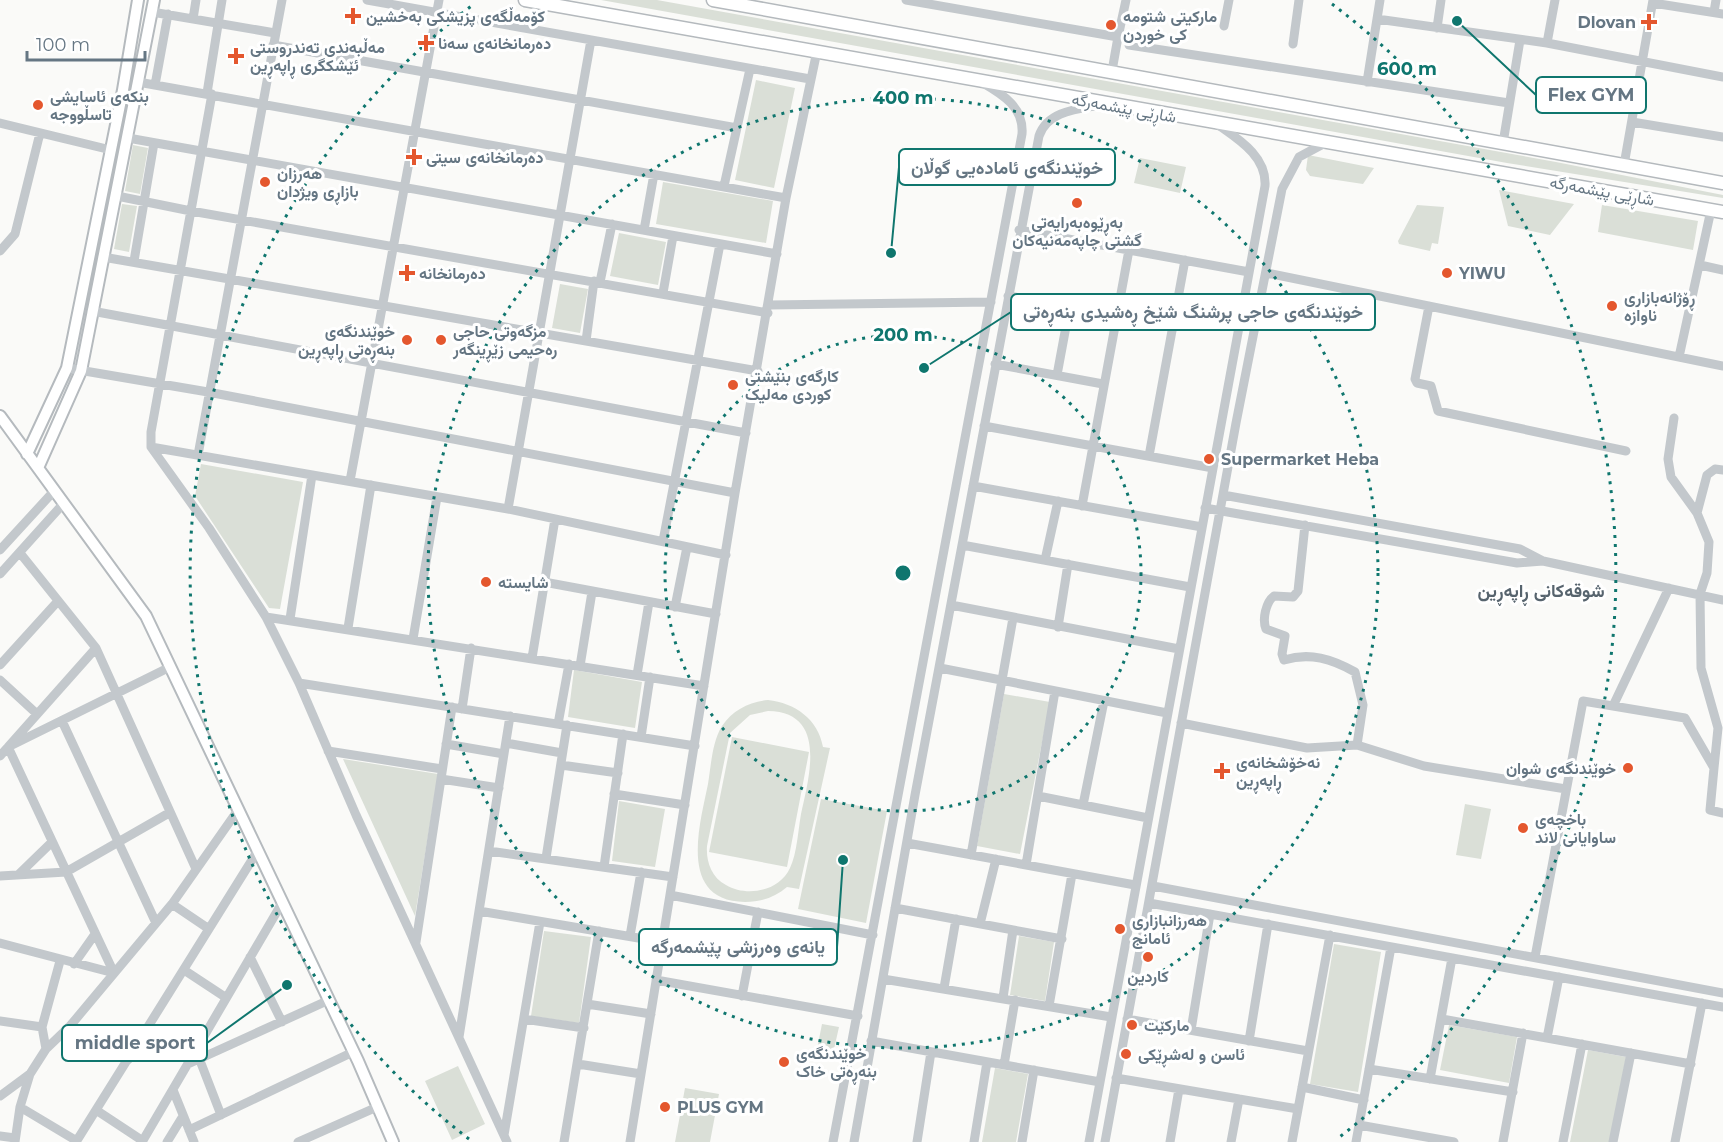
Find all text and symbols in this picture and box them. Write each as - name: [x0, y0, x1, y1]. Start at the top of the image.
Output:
- marker: کۆمەڵگەی پزیشکی بەخشین: [344, 7, 362, 25]
- place label: کۆمەڵگەی پزیشکی بەخشین: [366, 7, 545, 28]
- place label: مارکیتی شتومه کی خوردن: [1123, 7, 1218, 45]
- place label: Dlovan: [1578, 13, 1636, 32]
- marker: Dlovan: [1640, 13, 1658, 31]
- marker: مارکیتی شتومه کی خوردن: [1104, 18, 1118, 32]
- scale bar: [27, 24, 146, 62]
- text: 100 m: [36, 34, 90, 56]
- place label: دەرمانخانەی سەنا: [438, 34, 551, 54]
- marker: دەرمانخانەی سەنا: [419, 36, 433, 50]
- place label: مەڵبەندی تەندروستی ئێشکگری ڕاپەڕین: [250, 38, 385, 79]
- marker: مەڵبەندی تەندروستی ئێشکگری ڕاپەڕین: [227, 47, 245, 65]
- text: 600 m: [1377, 58, 1437, 80]
- callout: Flex GYM: [1536, 77, 1646, 113]
- text: Flex GYM: [1548, 84, 1634, 106]
- place label: بنکەی ئاسایشی تاسڵووجە: [50, 87, 149, 125]
- text: 400 m: [873, 87, 933, 109]
- street label: شاڕێی پێشمەرگە: [1070, 89, 1178, 129]
- marker: بنکەی ئاسایشی تاسڵووجە: [31, 98, 45, 112]
- place label: دەرمانخانەی سیتی: [426, 148, 544, 168]
- callout: خوێندنگەی ئامادەیی گوڵان: [899, 149, 1115, 185]
- marker: دەرمانخانەی سیتی: [407, 150, 421, 164]
- text: خوێندنگەی ئامادەیی گوڵان: [911, 157, 1103, 179]
- place label: ھەرزان بازاڕی ویژدان: [277, 164, 359, 205]
- street label: شاڕێی پێشمەرگە: [1548, 172, 1656, 212]
- marker: ھەرزان بازاڕی ویژدان: [258, 175, 272, 189]
- marker: بەڕێوەبەرایەتی گشتی چاپەمەنیەکان: [1070, 196, 1084, 210]
- place label: بەڕێوەبەرایەتی گشتی چاپەمەنیەکان: [1012, 213, 1142, 252]
- place label: دەرمانخانە: [419, 264, 486, 284]
- place label: YIWU: [1458, 264, 1506, 283]
- marker: دەرمانخانە: [400, 266, 414, 280]
- marker: YIWU: [1440, 266, 1454, 280]
- place label: ڕۆژانەبازاڕی ناوازە: [1624, 288, 1695, 326]
- callout: خوێندنگەی حاجی پرشنگ شێخ ڕەشیدی بنەڕەتی: [1011, 294, 1375, 330]
- marker: ڕۆژانەبازاڕی ناوازە: [1605, 299, 1619, 313]
- text: خوێندنگەی حاجی پرشنگ شێخ ڕەشیدی بنەڕەتی: [1023, 301, 1363, 327]
- place label: خوێندنگەی بنەڕەتی ڕاپەڕین: [298, 322, 395, 363]
- place label: مزگەوتی حاجی رەحیمی زێڕینگەر: [452, 322, 557, 363]
- text: 200 m: [873, 324, 933, 346]
- marker: خوێندنگەی بنەڕەتی ڕاپەڕین: [400, 333, 414, 347]
- marker: مزگەوتی حاجی رەحیمی زێڕینگەر: [434, 333, 448, 347]
- place label: کارگەی بنێشتی کوردی مەلیک: [745, 367, 839, 405]
- marker: کارگەی بنێشتی کوردی مەلیک: [726, 378, 740, 392]
- place label: Supermarket Heba: [1221, 450, 1379, 469]
- marker: Supermarket Heba: [1202, 452, 1216, 466]
- centre of rings: [893, 563, 913, 583]
- place label: شایستە: [498, 573, 549, 592]
- marker: شایستە: [479, 575, 493, 589]
- district label: شوقەکانی ڕاپەڕین: [1477, 580, 1605, 606]
- place label: نەخۆشخانەی ڕاپەڕین: [1236, 753, 1320, 794]
- place label: خوێندنگەی شوان: [1506, 759, 1616, 779]
- marker: خوێندنگەی شوان: [1621, 761, 1635, 775]
- marker: نەخۆشخانەی ڕاپەڕین: [1213, 762, 1231, 780]
- place label: باخچەی ساوایانی لاند: [1535, 810, 1616, 848]
- marker: باخچەی ساوایانی لاند: [1516, 821, 1530, 835]
- place label: هەرزانبازاڕی ئامانج: [1132, 911, 1207, 950]
- marker: هەرزانبازاڕی ئامانج: [1113, 922, 1127, 936]
- callout: یانەی وەرزشی پێشمەرگە: [639, 929, 837, 965]
- text: یانەی وەرزشی پێشمەرگە: [651, 936, 825, 959]
- marker: كاردين: [1141, 950, 1155, 964]
- place label: كاردين: [1127, 967, 1169, 987]
- place label: مارکێت: [1144, 1016, 1190, 1036]
- marker: مارکێت: [1125, 1018, 1139, 1032]
- callout: middle sport: [62, 1025, 207, 1061]
- text: middle sport: [75, 1032, 196, 1054]
- place label: خوێندنگەی بنەڕەتی خاک: [796, 1044, 877, 1085]
- place label: ئاسن و لەشڕێکی: [1138, 1045, 1245, 1068]
- marker: ئاسن و لەشڕێکی: [1119, 1047, 1133, 1061]
- marker: خوێندنگەی بنەڕەتی خاک: [777, 1055, 791, 1069]
- place label: PLUS GYM: [677, 1098, 764, 1117]
- marker: PLUS GYM: [658, 1100, 672, 1114]

